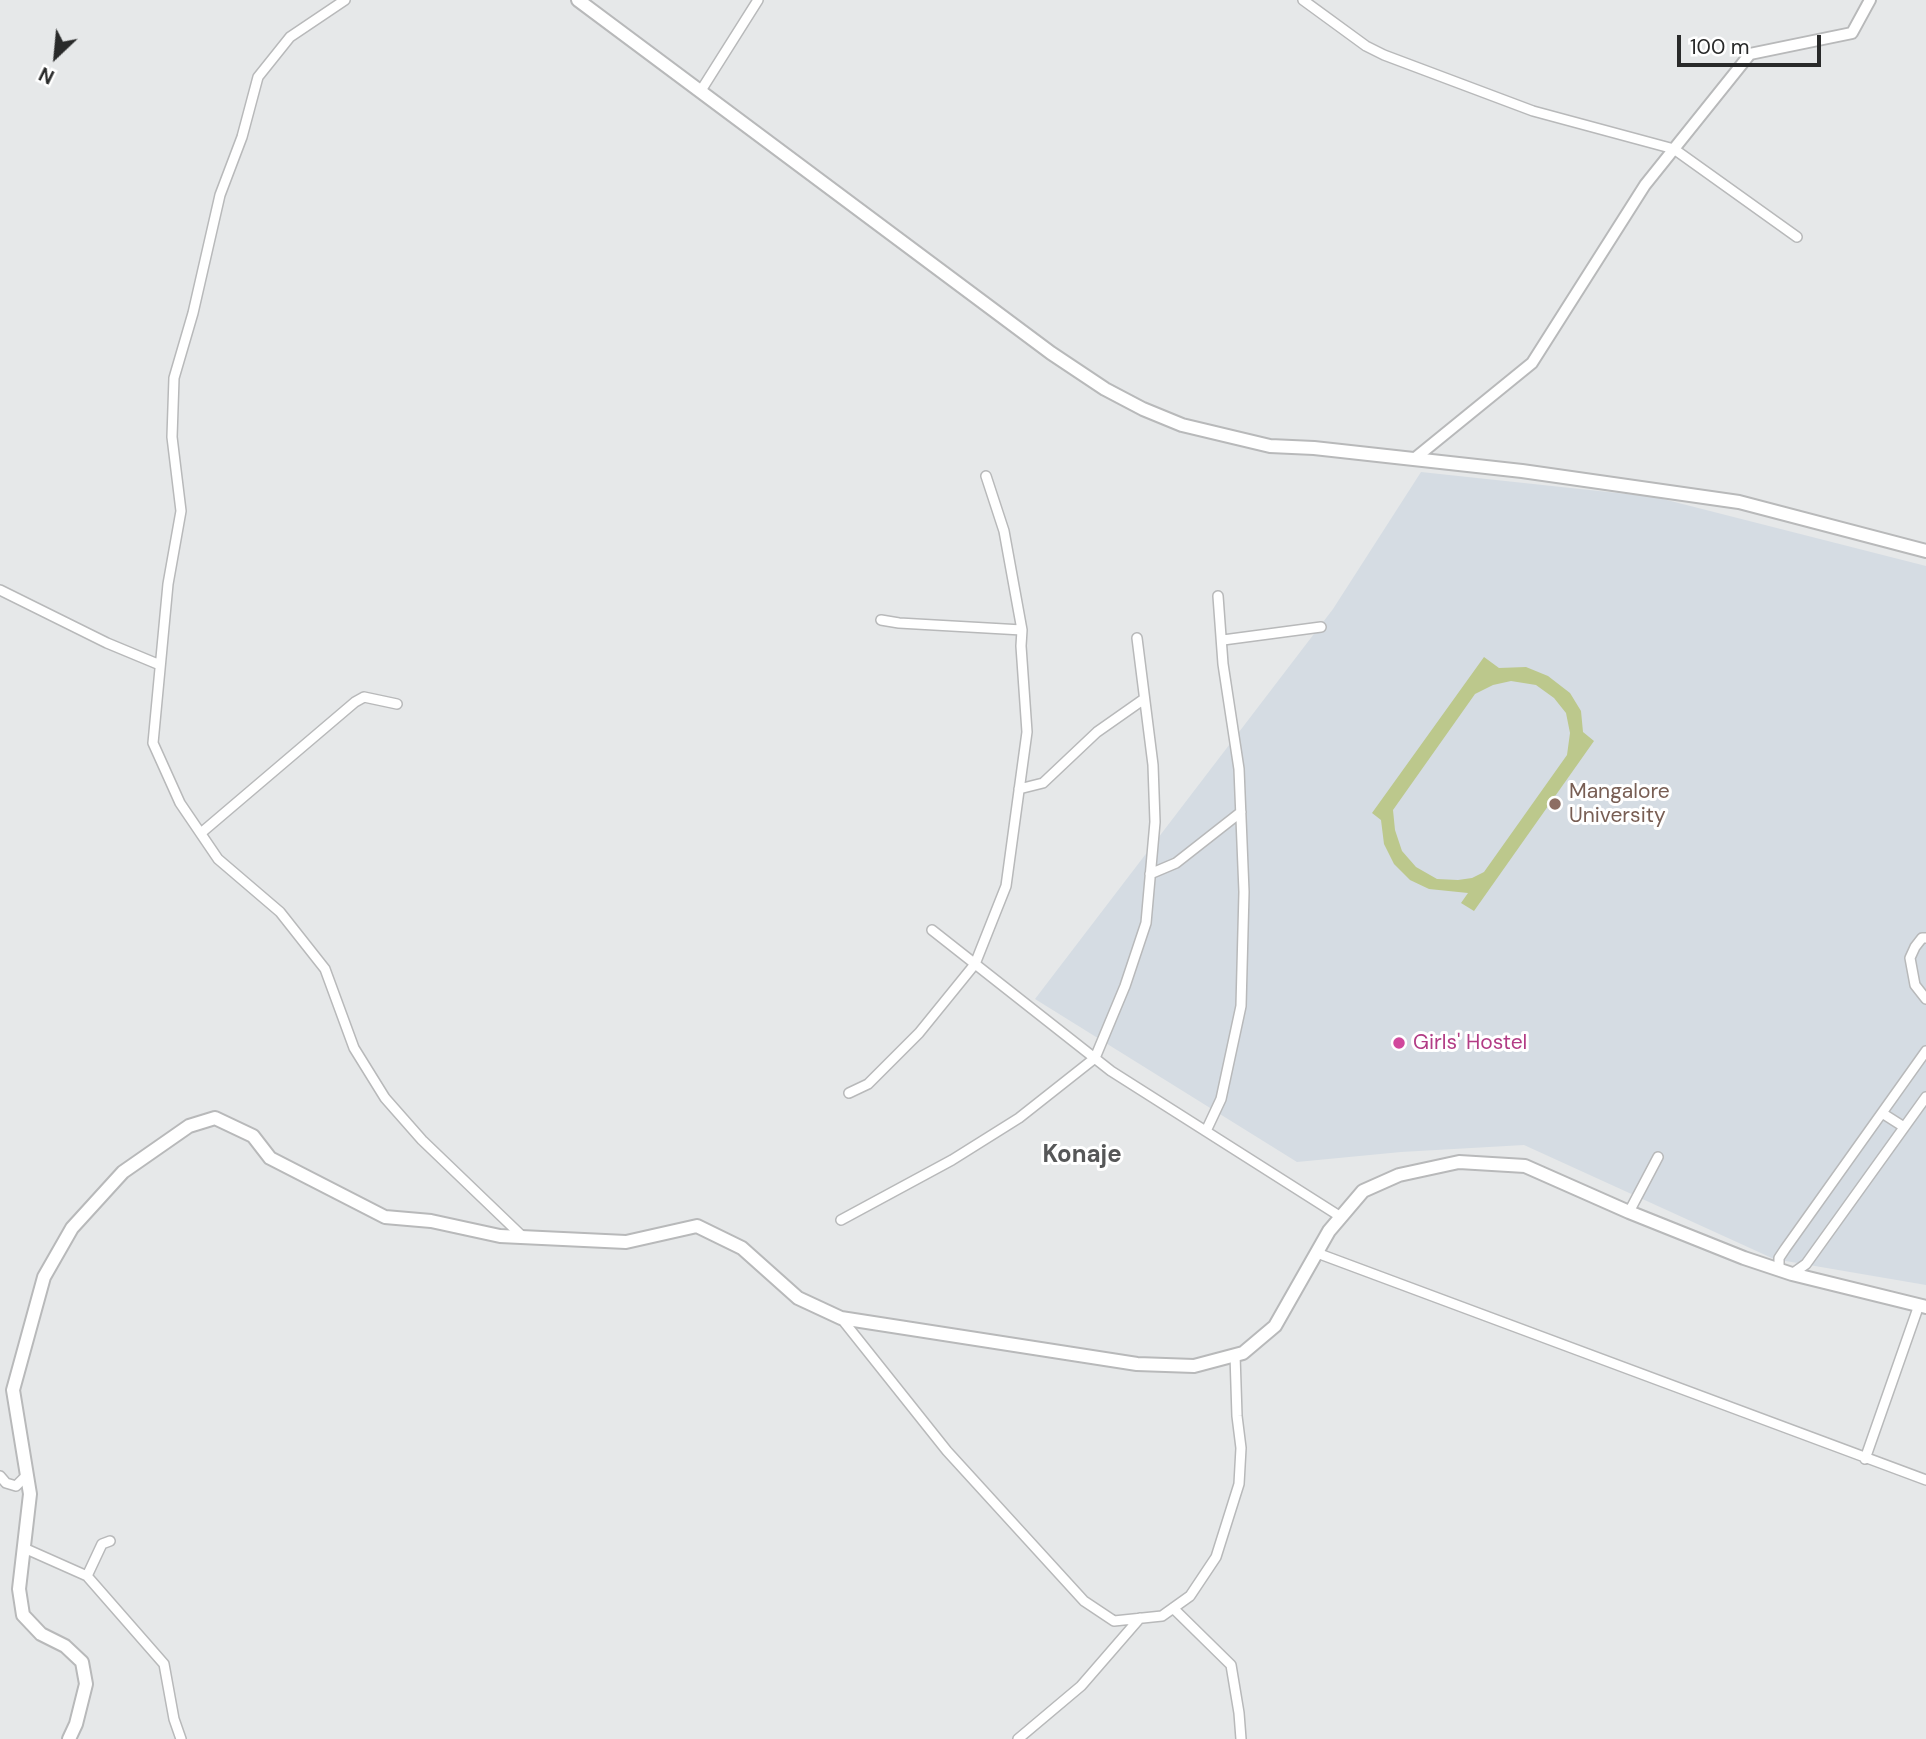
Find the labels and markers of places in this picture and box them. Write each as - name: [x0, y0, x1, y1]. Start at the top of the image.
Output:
- place label: Mangalore University: [1569, 779, 1670, 829]
- marker: Mangalore University: [1547, 796, 1563, 812]
- place label: Girls' Hostel: [1413, 1030, 1527, 1056]
- marker: Girls' Hostel: [1391, 1035, 1407, 1051]

